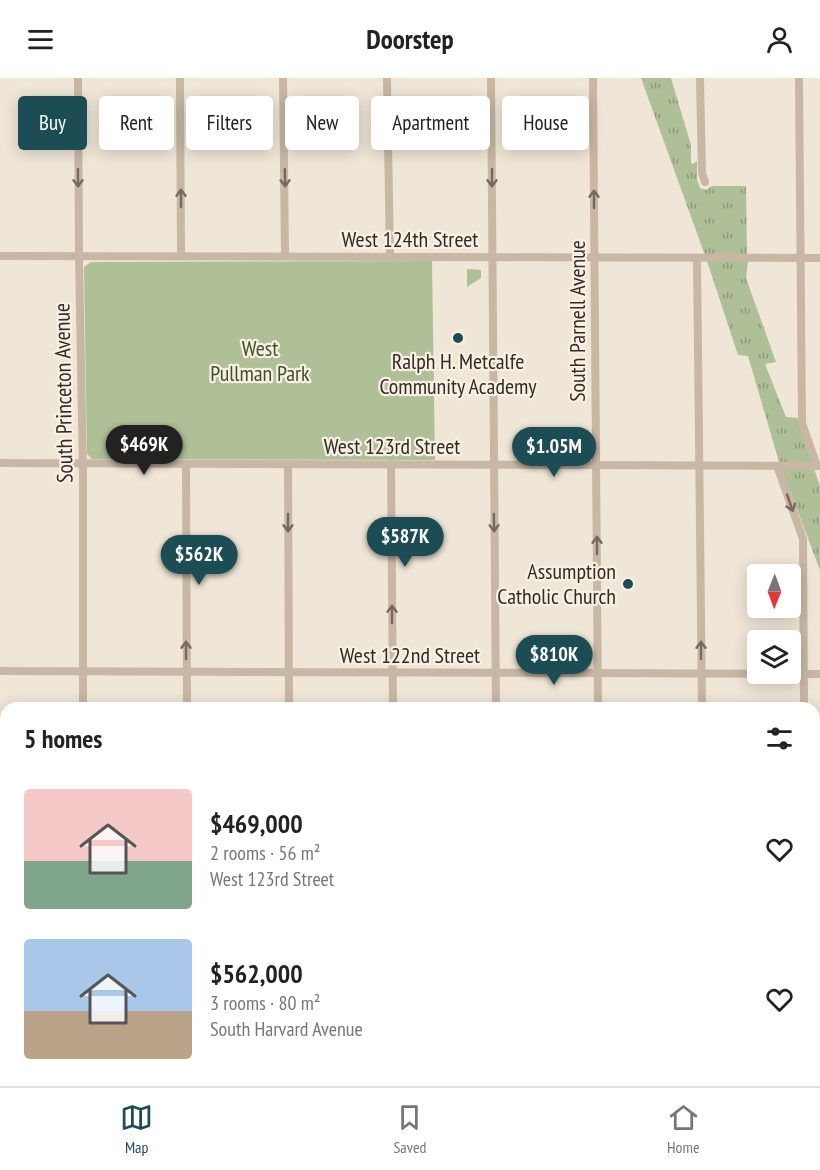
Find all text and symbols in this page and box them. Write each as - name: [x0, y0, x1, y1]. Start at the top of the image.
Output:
- text: Doorstep: [366, 22, 454, 56]
- icon: menu: [24, 23, 57, 56]
- icon: person: [763, 23, 796, 56]
- chip: Buy: [18, 96, 87, 150]
- chip: Rent: [99, 96, 174, 150]
- chip: Filters: [186, 96, 273, 150]
- chip: New: [285, 96, 359, 150]
- chip: Apartment: [371, 96, 490, 150]
- chip: House: [502, 96, 589, 150]
- one-way arrow: [72, 168, 84, 188]
- one-way arrow: [279, 168, 290, 188]
- one-way arrow: [486, 168, 498, 188]
- one-way arrow: [175, 188, 187, 208]
- one-way arrow: [588, 189, 600, 209]
- street label: West 124th Street: [342, 225, 478, 253]
- street label: South Parnell Avenue: [563, 240, 591, 402]
- street label: South Princeton Avenue: [47, 303, 79, 483]
- marker: Ralph H. Metcalfe Community Academy: [451, 331, 465, 345]
- park label: West Pullman Park: [210, 334, 310, 387]
- place label: Ralph H. Metcalfe Community Academy: [379, 347, 537, 400]
- pin: $469K: [102, 425, 186, 476]
- pin: $1.05M: [505, 427, 603, 478]
- text: $469K: [120, 431, 168, 457]
- street label: West 123rd Street: [324, 432, 460, 460]
- text: $1.05M: [526, 433, 582, 459]
- one-way arrow: [785, 493, 796, 512]
- one-way arrow: [282, 512, 294, 532]
- one-way arrow: [488, 513, 500, 533]
- pin: $587K: [363, 517, 447, 568]
- text: $587K: [381, 523, 429, 549]
- pin: $562K: [157, 535, 241, 586]
- one-way arrow: [591, 535, 602, 555]
- text: $562K: [175, 541, 223, 567]
- place label: Assumption Catholic Church: [497, 557, 616, 610]
- north arrow: [747, 564, 801, 618]
- map controls: [747, 564, 801, 684]
- marker: Assumption Catholic Church: [621, 577, 635, 591]
- one-way arrow: [386, 604, 398, 624]
- button: layers: [747, 630, 801, 684]
- pin: $810K: [512, 635, 596, 686]
- one-way arrow: [181, 640, 192, 660]
- one-way arrow: [695, 640, 707, 660]
- street label: West 122nd Street: [340, 641, 480, 669]
- text: $810K: [530, 641, 578, 667]
- text: 5 homes: [24, 722, 102, 755]
- icon: filters: [763, 722, 796, 755]
- text: $469,000: [210, 807, 303, 840]
- icon: home: [72, 813, 144, 885]
- icon: heart: [763, 833, 796, 866]
- text: 2 rooms · 56 m²: [210, 840, 320, 866]
- text: West 123rd Street: [210, 866, 334, 892]
- text: $562,000: [210, 957, 303, 990]
- icon: home: [72, 963, 144, 1035]
- icon: heart: [763, 983, 796, 1016]
- text: 3 rooms · 80 m²: [210, 990, 320, 1016]
- text: South Harvard Avenue: [210, 1016, 363, 1042]
- tab: Map: [120, 1101, 153, 1157]
- tab: Saved: [393, 1101, 426, 1157]
- tab: Home: [667, 1101, 700, 1157]

